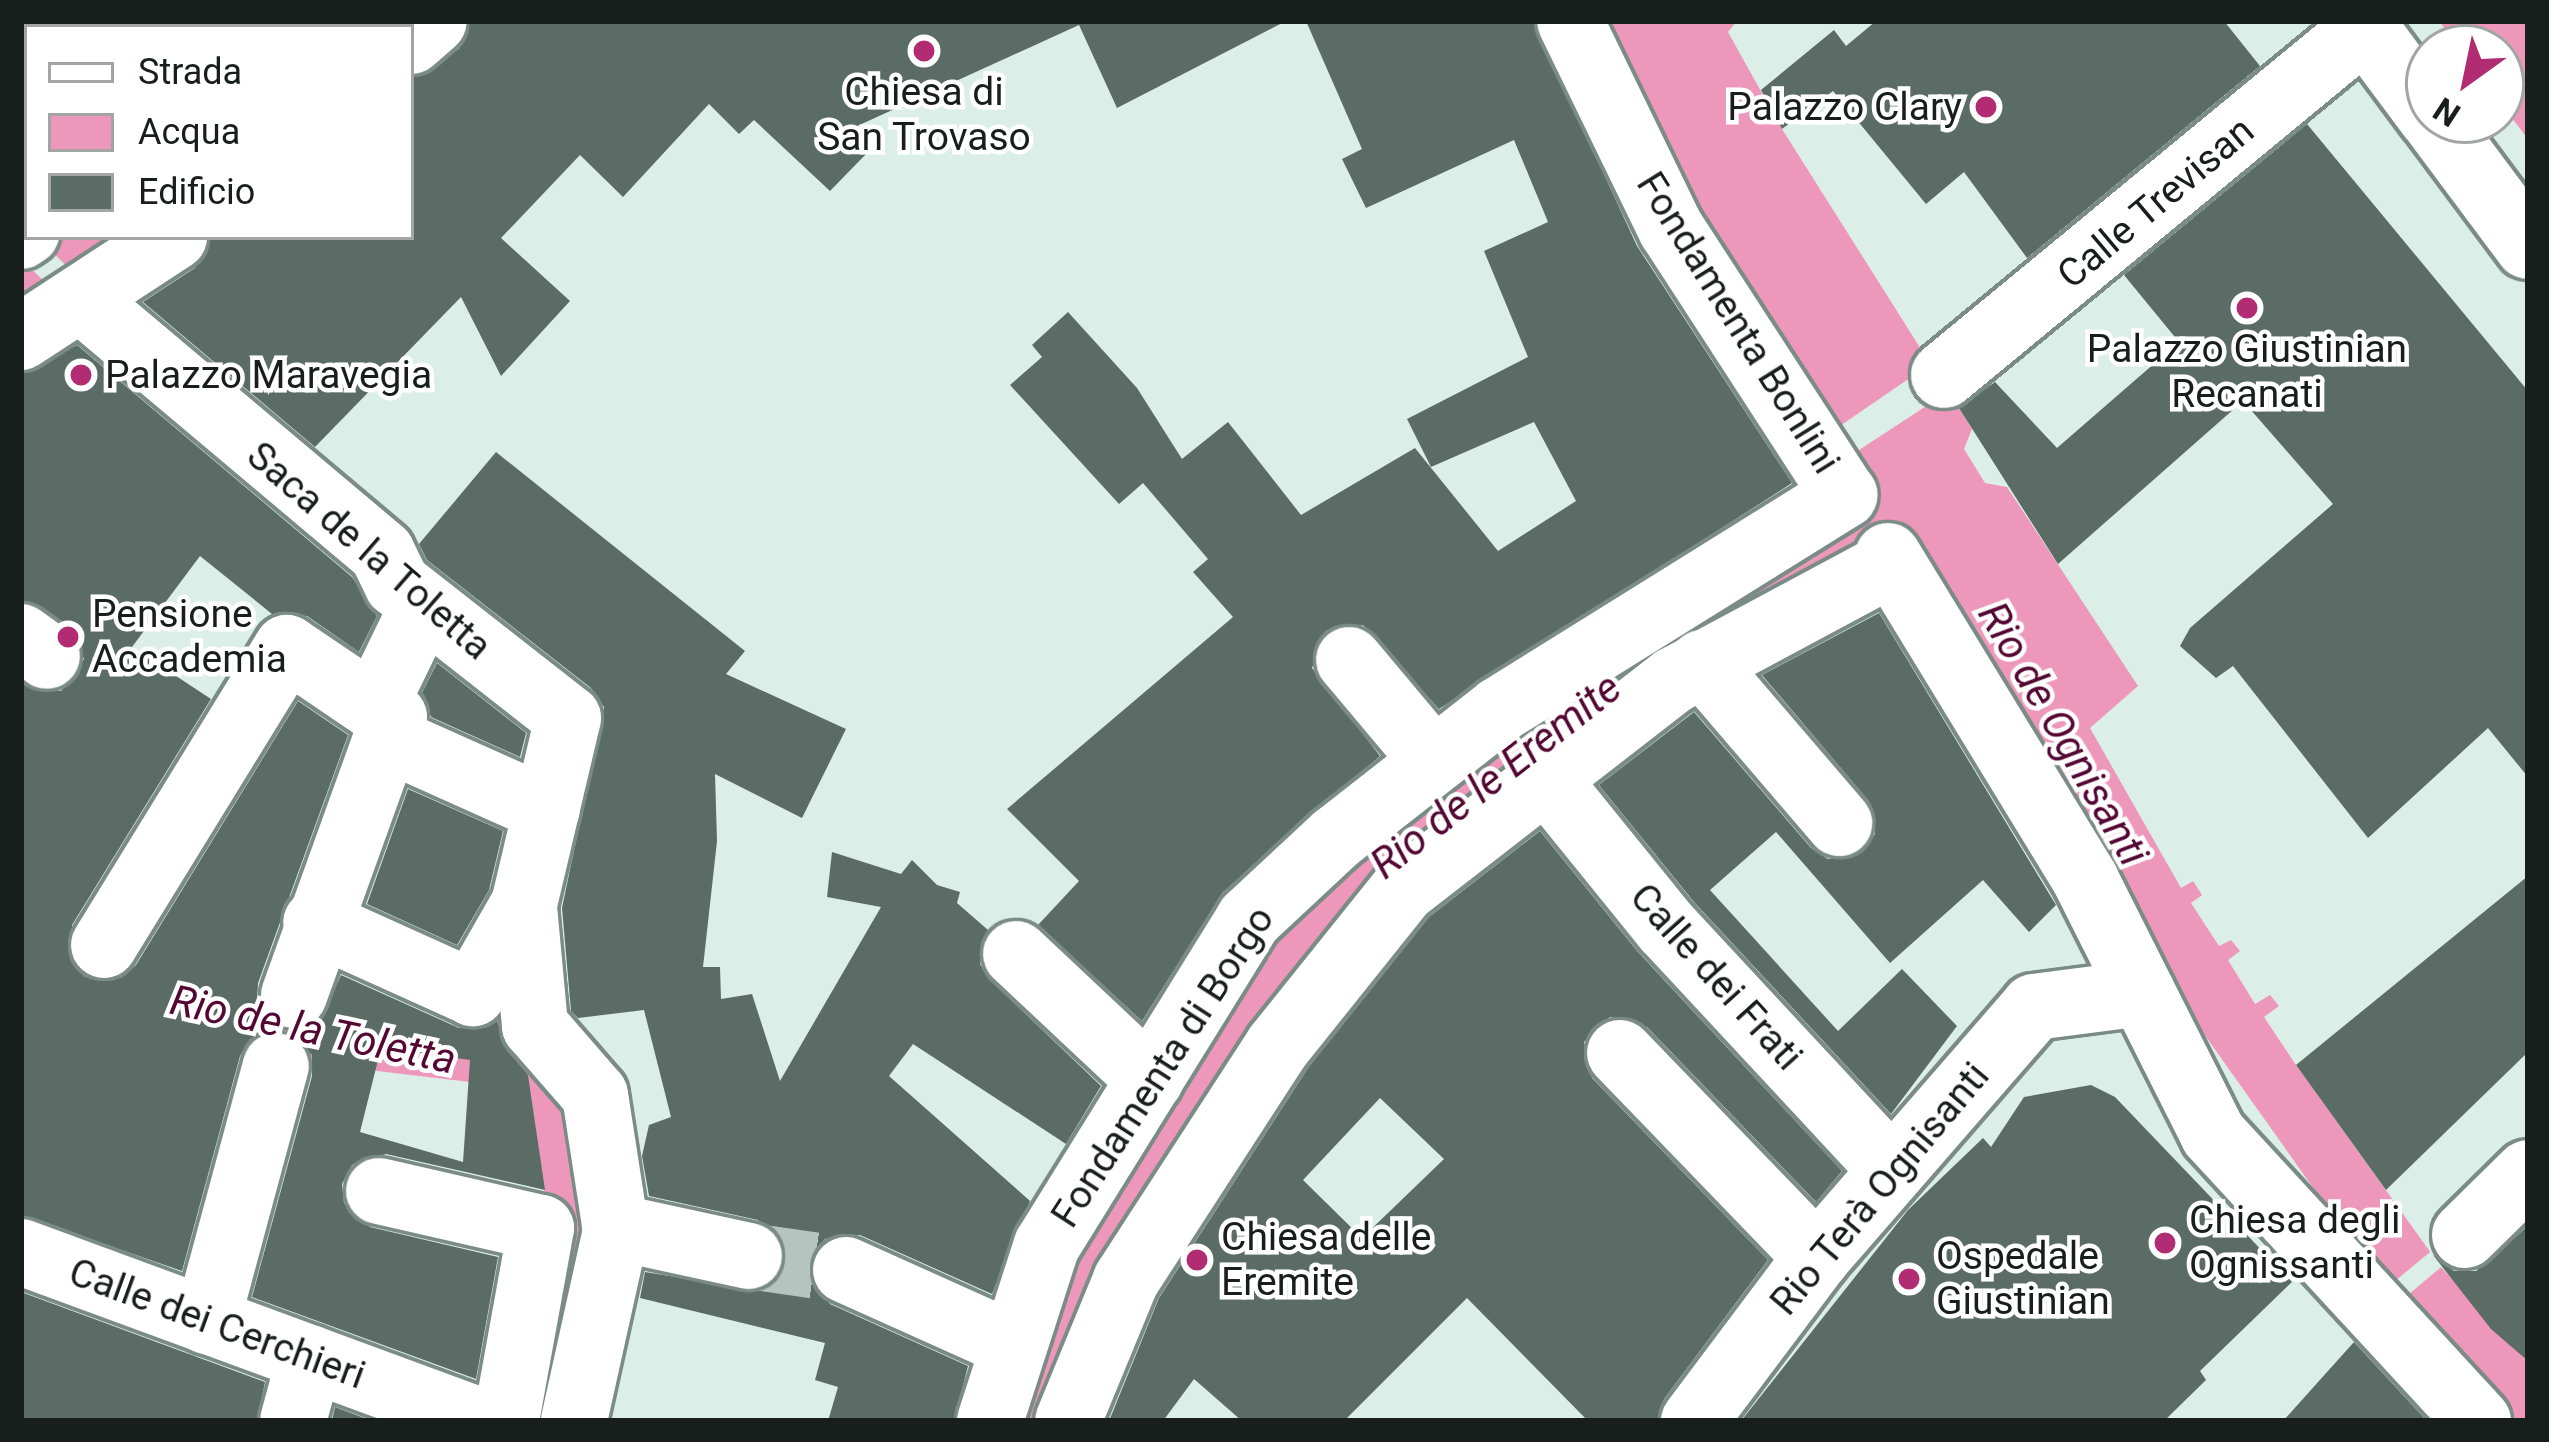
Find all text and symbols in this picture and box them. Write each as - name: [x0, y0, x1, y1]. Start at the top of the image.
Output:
- legend: [24, 24, 414, 240]
- north arrow: [2405, 24, 2525, 144]
- marker: Chiesa di San Trovaso: [911, 38, 937, 64]
- text: Strada: [138, 51, 242, 93]
- place label: Chiesa di San Trovaso: [817, 70, 1031, 161]
- place label: Palazzo Clary: [1727, 84, 1962, 130]
- text: N: [2426, 89, 2467, 135]
- marker: Palazzo Clary: [1973, 94, 1999, 120]
- street label: Calle Trevisan: [2048, 107, 2264, 299]
- text: Acqua: [138, 111, 240, 153]
- street label: Fondamenta Bonlini: [1626, 164, 1850, 482]
- text: Edificio: [138, 171, 255, 213]
- marker: Palazzo Giustinian Recanati: [2234, 295, 2260, 321]
- place label: Palazzo Giustinian Recanati: [2087, 327, 2407, 418]
- place label: Palazzo Maravegia: [105, 352, 432, 398]
- marker: Palazzo Maravegia: [68, 362, 94, 388]
- street label: Saca de la Toletta: [237, 432, 501, 670]
- place label: Pensione Accademia: [92, 592, 287, 683]
- water label: Rio de Ognisanti: [1967, 593, 2159, 875]
- marker: Pensione Accademia: [55, 624, 81, 650]
- water label: Rio de le Eremite: [1361, 663, 1631, 889]
- street label: Calle dei Frati: [1620, 874, 1812, 1080]
- street label: Fondamenta di Borgo: [1042, 898, 1284, 1236]
- water label: Rio de la Toletta: [165, 975, 461, 1085]
- street label: Rio Terà Ognisanti: [1761, 1053, 1999, 1325]
- place label: Chiesa degli Ognissanti: [2189, 1198, 2401, 1289]
- place label: Chiesa delle Eremite: [1221, 1215, 1431, 1306]
- marker: Chiesa degli Ognissanti: [2152, 1230, 2178, 1256]
- place label: Ospedale Giustinian: [1936, 1234, 2110, 1325]
- marker: Chiesa delle Eremite: [1184, 1247, 1210, 1273]
- street label: Calle dei Cerchieri: [63, 1249, 371, 1399]
- marker: Ospedale Giustinian: [1893, 1263, 1925, 1295]

